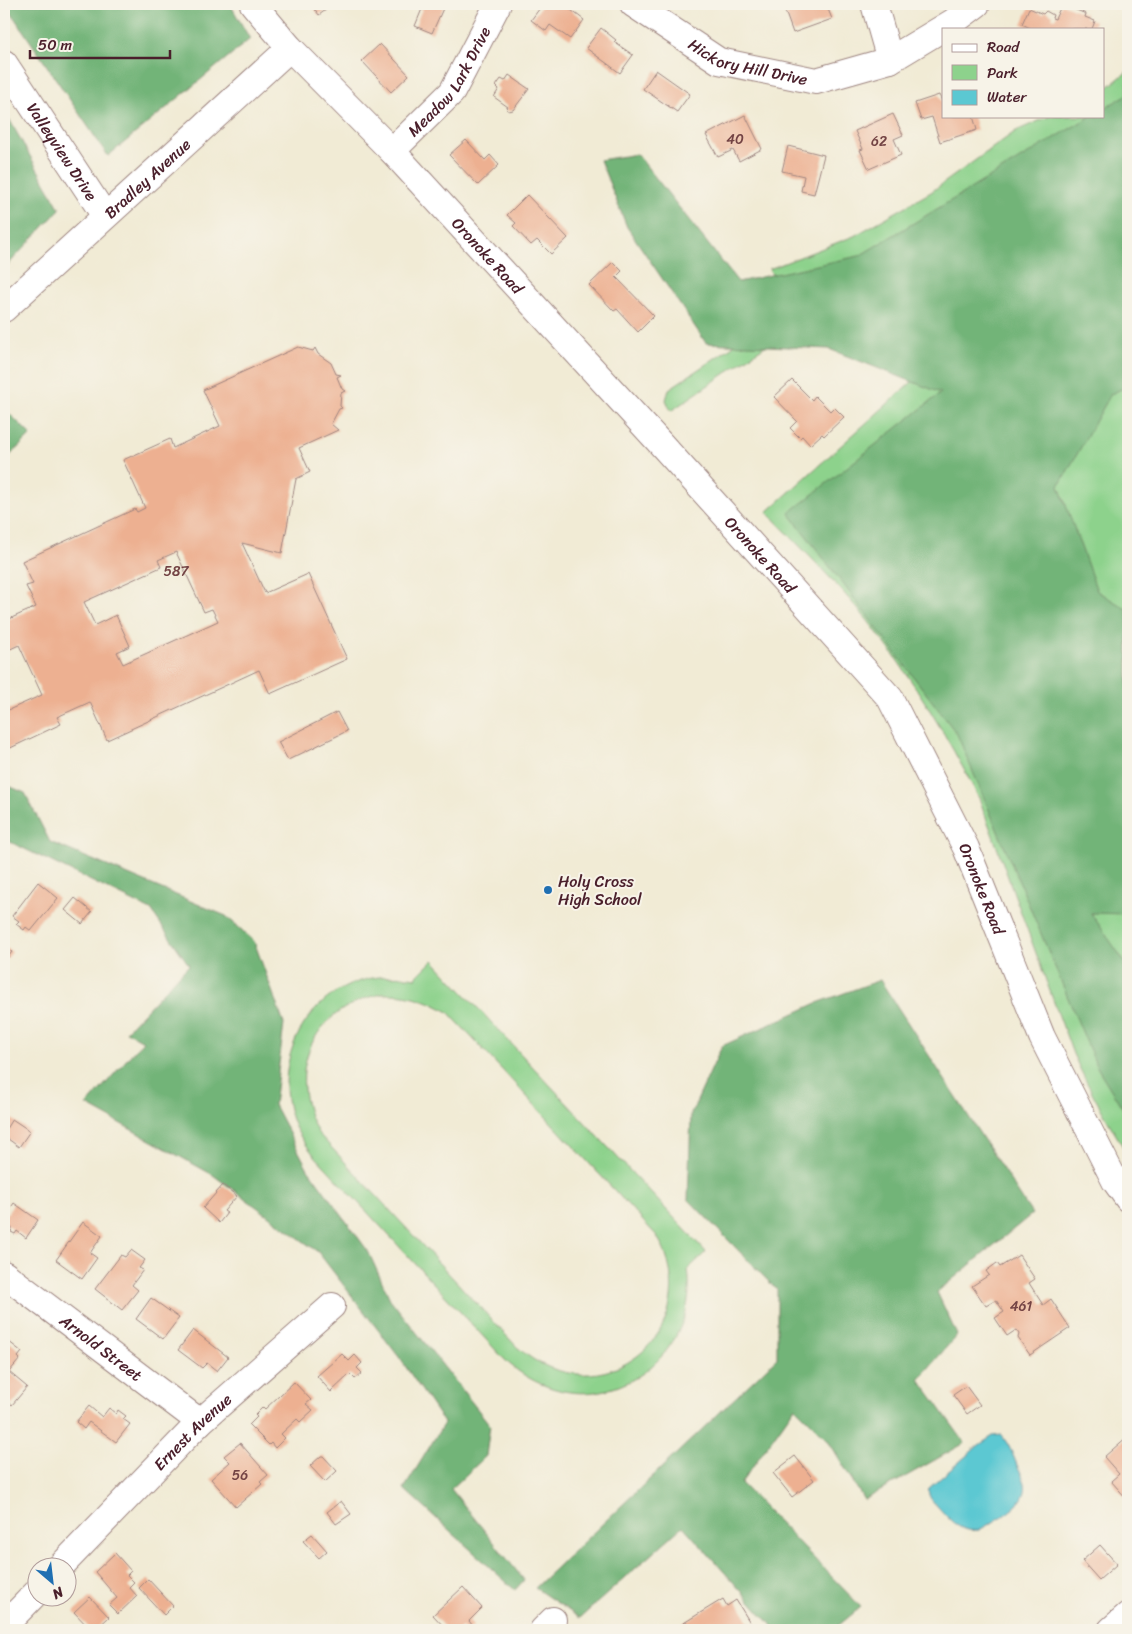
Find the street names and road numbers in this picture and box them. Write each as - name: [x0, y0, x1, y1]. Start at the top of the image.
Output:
- street label: Meadow Lark Drive: [400, 21, 499, 144]
- street label: Hickory Hill Drive: [682, 30, 810, 93]
- street label: Valleyview Drive: [19, 96, 106, 207]
- street label: Bradley Avenue: [97, 131, 198, 226]
- street label: Oronoke Road: [444, 210, 532, 302]
- street label: Oronoke Road: [718, 509, 805, 601]
- street label: Oronoke Road: [951, 838, 1014, 940]
- street label: Arnold Street: [53, 1306, 149, 1389]
- street label: Ernest Avenue: [146, 1386, 239, 1477]

